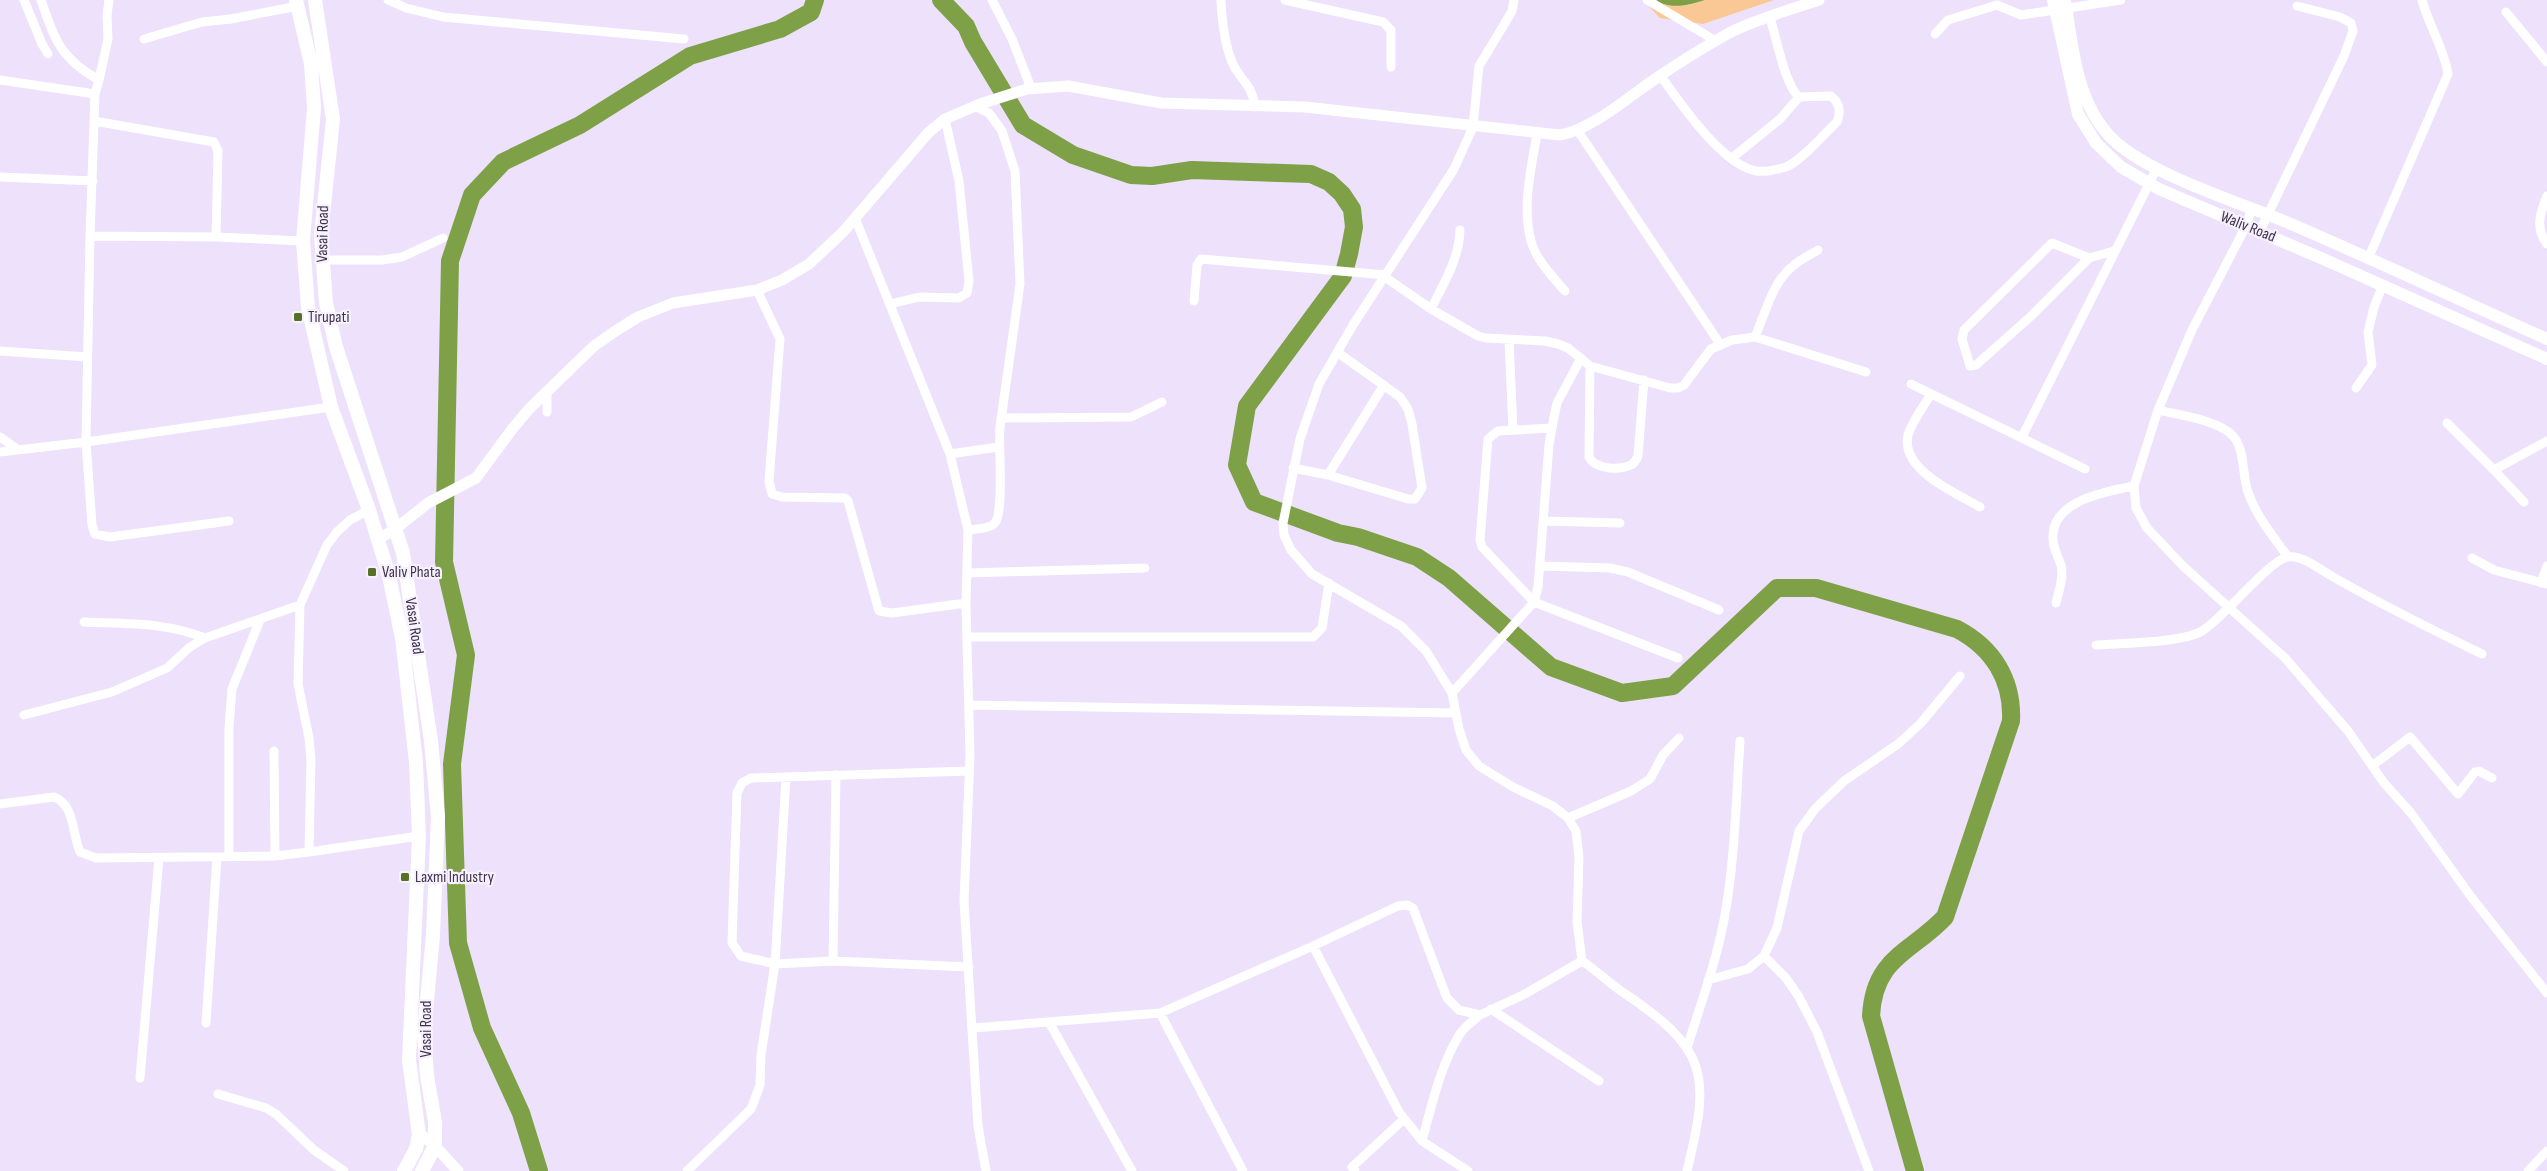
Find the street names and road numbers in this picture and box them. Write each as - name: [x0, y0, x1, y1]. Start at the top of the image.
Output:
- street label: Vasai Road: [313, 205, 333, 263]
- street label: Waliv Road: [2218, 207, 2278, 247]
- street label: Vasai Road: [401, 597, 427, 655]
- street label: Vasai Road: [417, 1001, 436, 1057]

